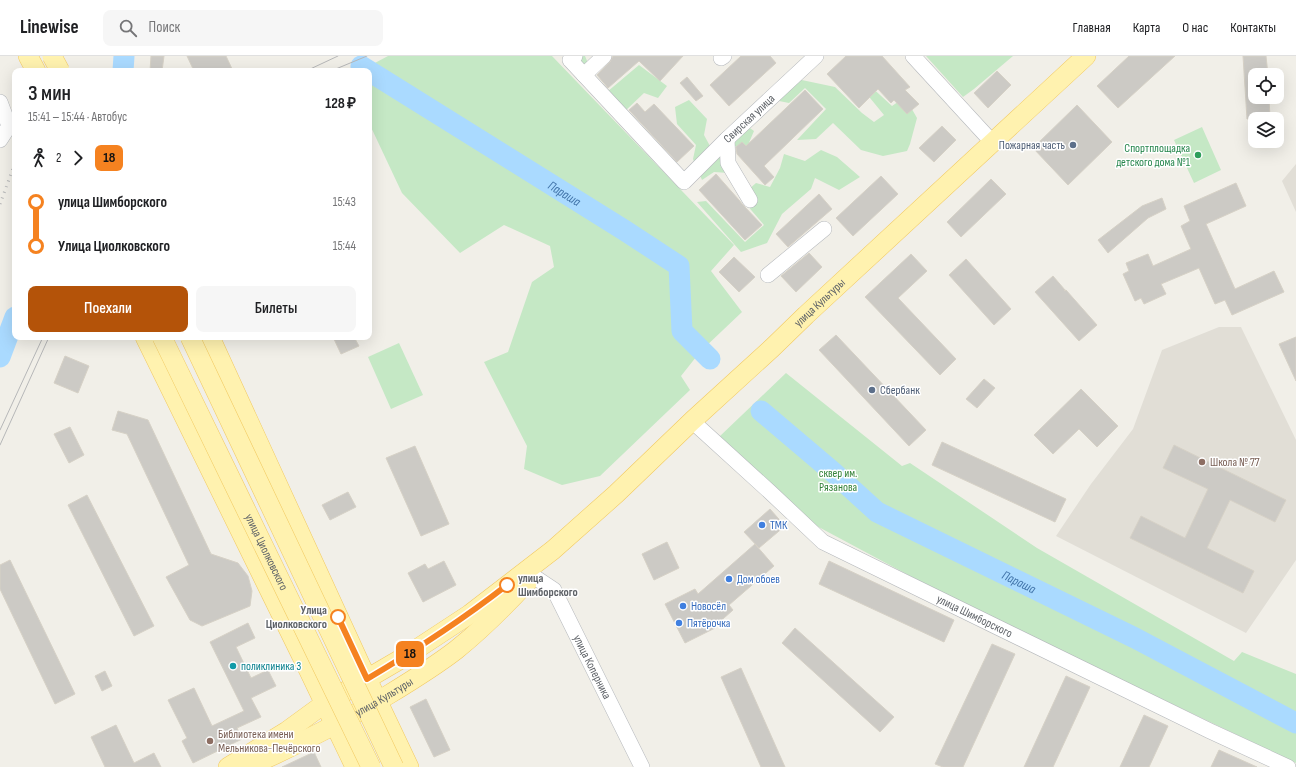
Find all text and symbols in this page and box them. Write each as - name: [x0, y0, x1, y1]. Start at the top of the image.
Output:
- search box: [103, 10, 383, 46]
- text: Linewise: [20, 16, 79, 39]
- icon: search: [117, 17, 139, 39]
- text: Поиск: [149, 18, 180, 37]
- text: Главная: [1073, 19, 1111, 36]
- text: Карта: [1133, 19, 1160, 36]
- text: О нас: [1182, 19, 1208, 36]
- text: Контакты: [1230, 19, 1276, 36]
- map controls: [1248, 68, 1284, 148]
- button: locate: [1248, 68, 1284, 104]
- text: 3 мин: [28, 80, 71, 107]
- street label: Свирская улица: [721, 91, 778, 146]
- text: 128 ₽: [325, 94, 356, 113]
- text: 15:41 – 15:44 · Автобус: [28, 109, 127, 125]
- button: layers: [1248, 112, 1284, 148]
- place label: Пожарная часть: [999, 138, 1065, 153]
- marker: Пожарная часть: [1068, 140, 1078, 150]
- place label: Спортплощадка детского дома №1: [1116, 141, 1191, 170]
- icon: walk: [28, 147, 50, 169]
- icon: forward: [67, 147, 89, 169]
- text: 18: [103, 149, 115, 166]
- text: 2: [56, 150, 61, 166]
- marker: Спортплощадка детского дома №1: [1193, 150, 1203, 160]
- water label: Параша: [545, 178, 584, 210]
- text: улица Шимборского: [58, 193, 167, 212]
- text: 15:43: [333, 194, 356, 210]
- text: Улица Циолковского: [58, 237, 170, 256]
- text: 15:44: [333, 238, 356, 254]
- street label: улица Культуры: [791, 275, 849, 330]
- button: Поехали: [28, 286, 188, 332]
- button: Билеты: [196, 286, 356, 332]
- place label: Сбербанк: [880, 383, 920, 398]
- marker: Сбербанк: [867, 385, 877, 395]
- place label: Школа № 77: [1210, 455, 1260, 470]
- marker: Школа № 77: [1197, 457, 1207, 467]
- park label: сквер им. Рязанова: [819, 466, 857, 495]
- street label: улица Циолковского: [241, 511, 291, 593]
- place label: ТМК: [770, 518, 788, 533]
- marker: ТМК: [757, 520, 767, 530]
- water label: Параша: [999, 567, 1039, 598]
- place label: улица Шимборского: [518, 571, 578, 600]
- place label: Дом обоев: [737, 572, 780, 587]
- marker: Дом обоев: [724, 574, 734, 584]
- marker: улица Шимборского: [499, 577, 515, 593]
- street label: улица Шимборского: [934, 592, 1015, 641]
- place label: Новосёл: [691, 599, 726, 614]
- marker: Новосёл: [678, 601, 688, 611]
- place label: Улица Циолковского: [266, 603, 327, 632]
- marker: Улица Циолковского: [330, 609, 346, 625]
- place label: Пятёрочка: [687, 616, 731, 631]
- marker: Пятёрочка: [674, 618, 684, 628]
- street label: улица Коперника: [569, 632, 614, 702]
- line badge: 18: [392, 641, 428, 667]
- text: 18: [404, 645, 416, 662]
- place label: поликлиника 3: [241, 659, 301, 674]
- marker: поликлиника 3: [228, 661, 238, 671]
- street label: улица Культуры: [353, 674, 416, 720]
- place label: Библиотека имени Мельникова-Печёрского: [218, 727, 320, 756]
- marker: Библиотека имени Мельникова-Печёрского: [205, 736, 215, 746]

